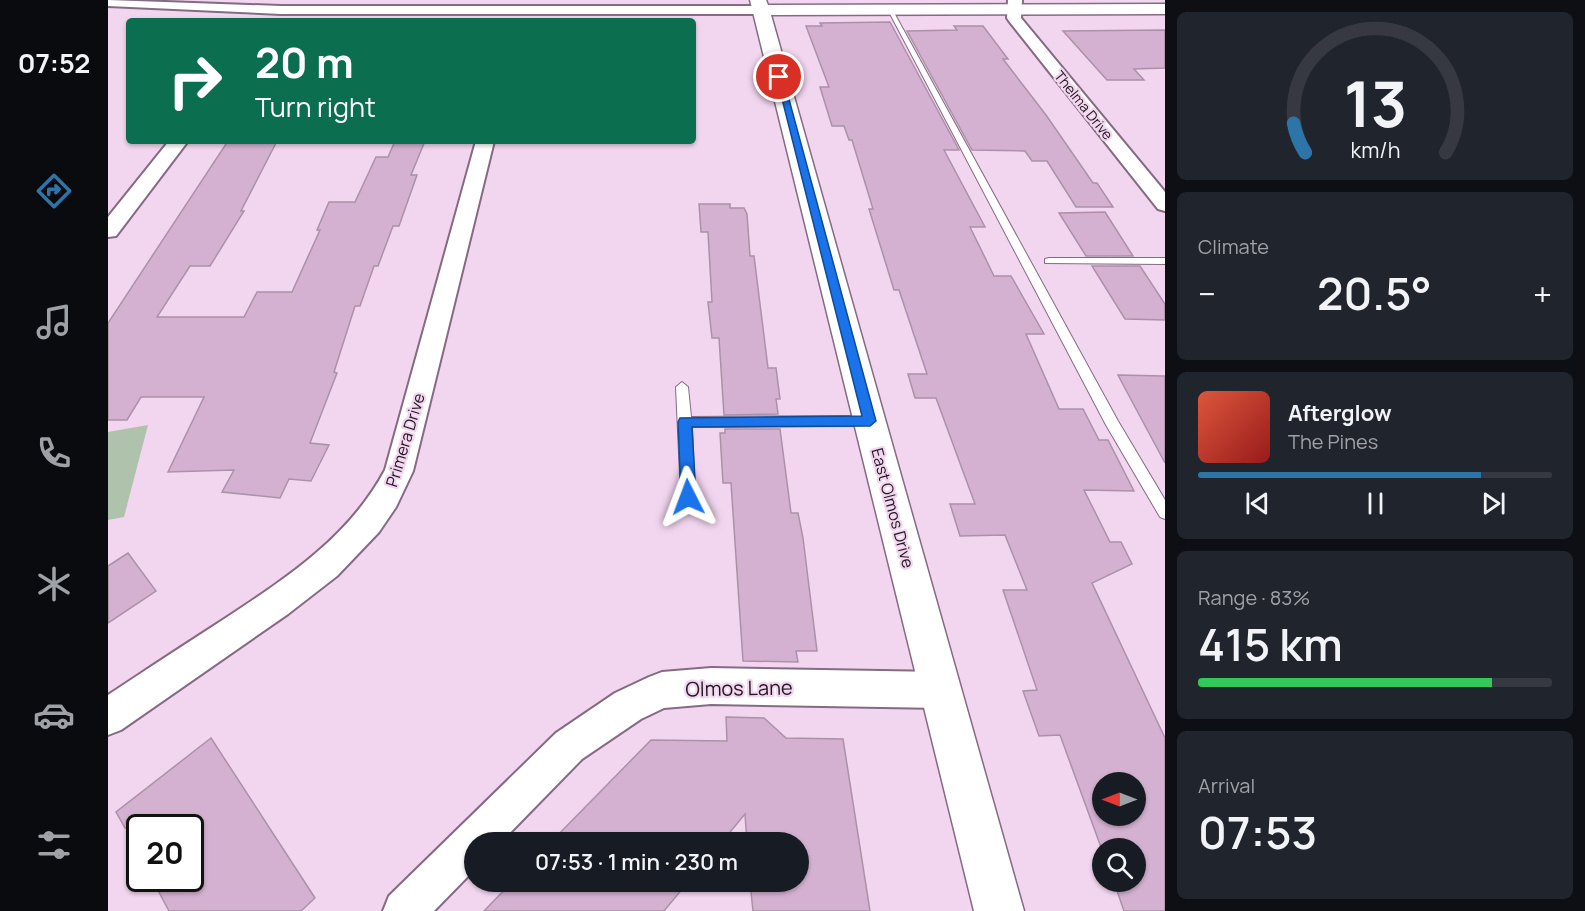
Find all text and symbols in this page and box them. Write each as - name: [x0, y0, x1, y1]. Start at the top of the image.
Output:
- text: 20 m: [255, 33, 354, 91]
- icon: right: [156, 42, 234, 120]
- text: 07:52: [18, 44, 90, 81]
- pin: [753, 51, 804, 102]
- icon: arrive: [762, 60, 795, 93]
- text: 13: [1343, 60, 1407, 146]
- street label: Thelma Drive: [1050, 67, 1118, 143]
- text: Turn right: [255, 88, 376, 125]
- text: km/h: [1350, 135, 1400, 164]
- icon: directions: [33, 170, 75, 212]
- text: Climate: [1198, 233, 1269, 260]
- text: 20.5°: [1317, 262, 1432, 324]
- text: −: [1198, 271, 1216, 316]
- text: +: [1533, 271, 1552, 316]
- icon: music: [33, 301, 75, 343]
- street label: Primera Drive: [380, 390, 430, 490]
- text: Afterglow: [1288, 398, 1392, 428]
- text: The Pines: [1288, 428, 1378, 455]
- icon: phone: [33, 432, 75, 474]
- street label: East Olmos Drive: [866, 446, 920, 570]
- position arrow: [656, 465, 720, 529]
- icon: previous: [1241, 487, 1274, 520]
- icon: pause: [1359, 487, 1392, 520]
- icon: next: [1477, 487, 1510, 520]
- icon: climate: [33, 563, 75, 605]
- text: Range · 83%: [1198, 584, 1310, 611]
- text: 415 km: [1198, 613, 1343, 675]
- street label: Olmos Lane: [685, 674, 793, 702]
- icon: car: [33, 694, 75, 736]
- north arrow: [1092, 772, 1146, 826]
- map controls: [1092, 772, 1146, 892]
- text: Arrival: [1198, 772, 1255, 799]
- text: 07:53: [1198, 801, 1317, 863]
- speed limit sign: 20: [126, 814, 204, 892]
- icon: filters: [33, 824, 75, 866]
- button: search: [1092, 838, 1146, 892]
- text: 07:53 · 1 min · 230 m: [535, 847, 738, 877]

